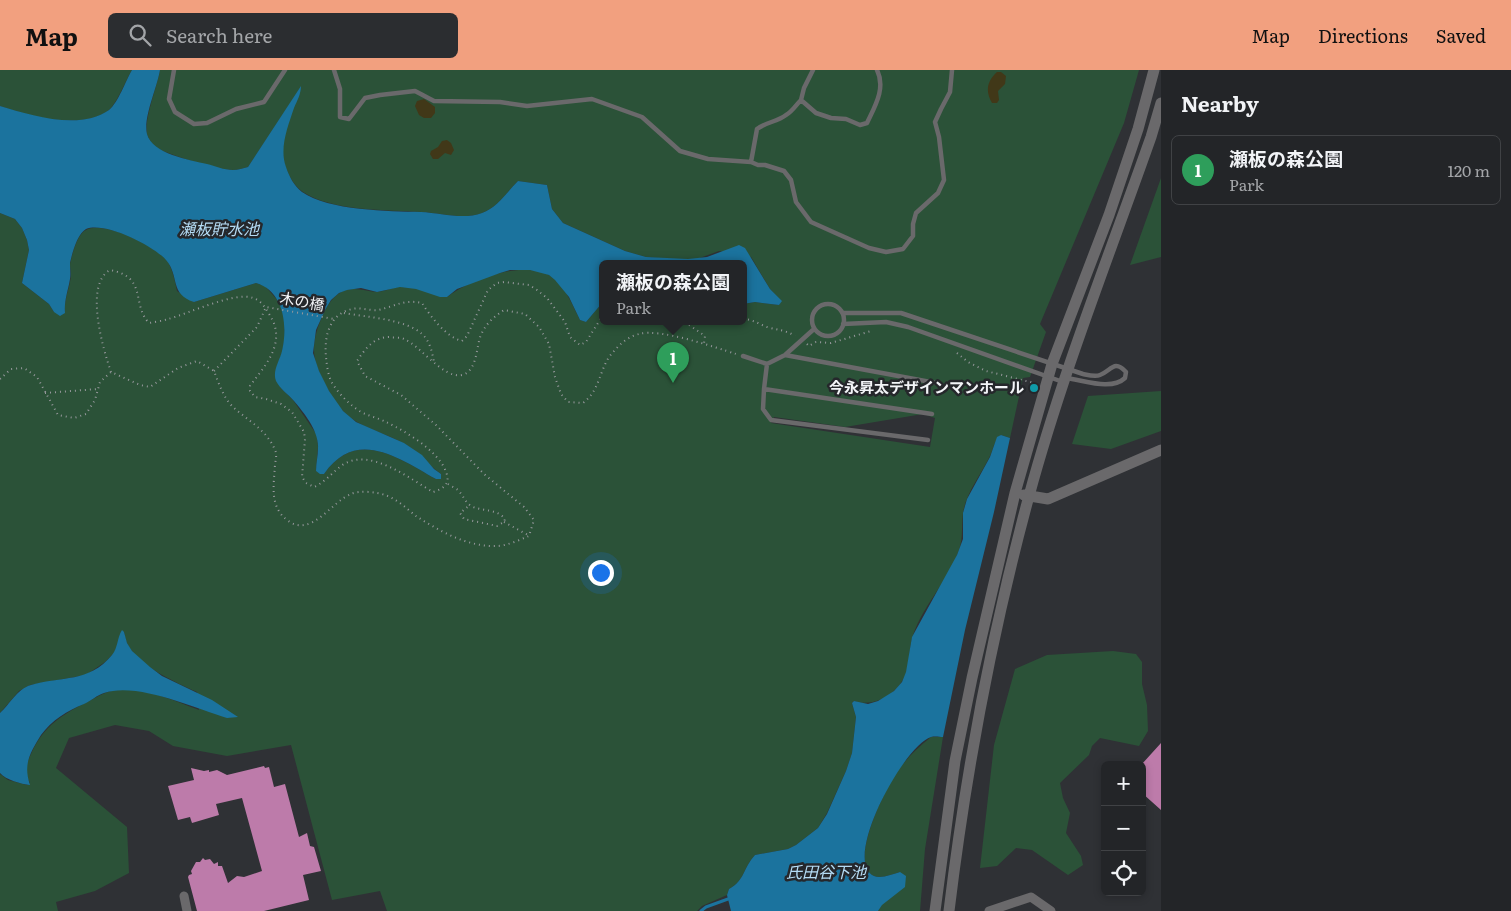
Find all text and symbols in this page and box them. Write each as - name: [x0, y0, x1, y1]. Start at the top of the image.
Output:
- search box: [108, 13, 458, 58]
- text: Map: [25, 18, 78, 53]
- icon: search: [126, 21, 154, 49]
- text: Search here: [166, 21, 272, 49]
- text: Map: [1252, 22, 1290, 49]
- text: Directions: [1318, 22, 1408, 49]
- text: Saved: [1436, 22, 1486, 49]
- text: Nearby: [1181, 87, 1259, 118]
- text: 瀬板の森公園: [1229, 144, 1343, 172]
- text: 1: [1195, 158, 1201, 182]
- text: 120 m: [1447, 158, 1490, 182]
- text: Park: [1229, 172, 1264, 196]
- water label: 瀬板貯水池: [179, 216, 261, 240]
- popup: [599, 260, 747, 325]
- text: 瀬板の森公園: [616, 267, 730, 295]
- street label: 木の橋: [278, 285, 326, 316]
- text: Park: [616, 295, 651, 319]
- pin: 1: [657, 342, 689, 383]
- place label: 今永昇太デザインマンホール: [829, 375, 1024, 398]
- marker: 今永昇太デザインマンホール: [1028, 382, 1040, 394]
- your location: [588, 560, 614, 586]
- map controls: [1101, 761, 1146, 896]
- button: +: [1101, 761, 1146, 806]
- button: −: [1101, 806, 1146, 851]
- button: locate: [1101, 851, 1146, 896]
- water label: 氏田谷下池: [786, 859, 868, 883]

